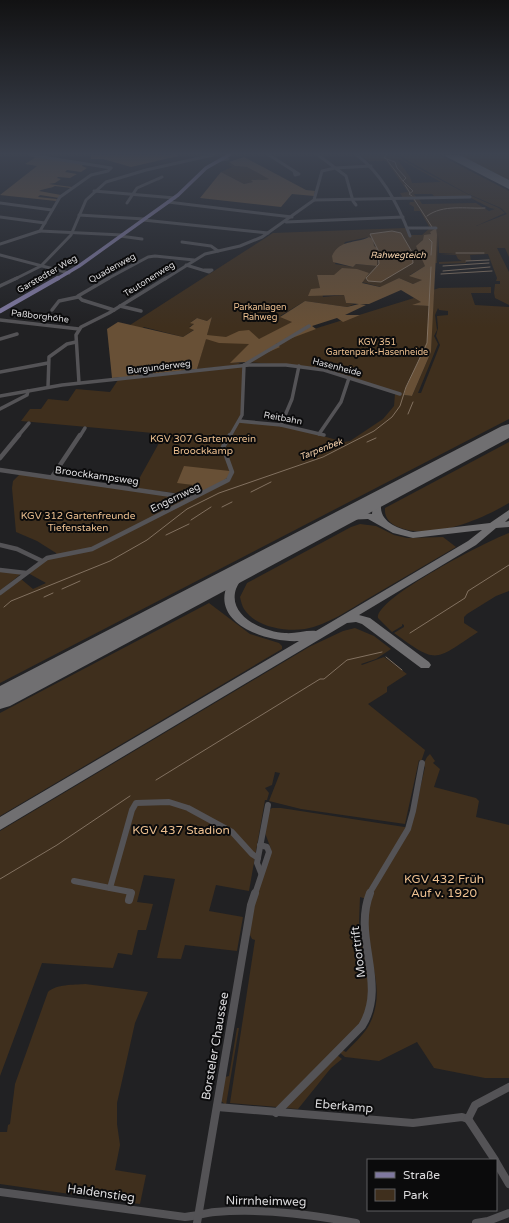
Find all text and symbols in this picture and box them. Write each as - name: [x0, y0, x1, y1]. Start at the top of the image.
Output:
- water label: Rahwegteich: [370, 250, 426, 261]
- street label: Quadenweg: [87, 251, 138, 286]
- street label: Garstedter Weg: [15, 253, 79, 296]
- street label: Teutonenweg: [122, 259, 177, 299]
- park label: Parkanlagen Rahweg: [233, 302, 287, 323]
- street label: Paßborghöhe: [10, 308, 69, 325]
- park label: KGV 351 Gartenpark-Hasenheide: [326, 337, 428, 358]
- street label: Hasenheide: [311, 356, 363, 379]
- street label: Burgunderweg: [127, 358, 191, 377]
- street label: Reitbahn: [263, 410, 303, 427]
- park label: KGV 307 Gartenverein Broockkamp: [150, 433, 256, 457]
- water label: Tarpenbek: [298, 436, 345, 463]
- street label: Broockkampsweg: [54, 464, 140, 488]
- street label: Engernweg: [149, 481, 202, 515]
- park label: KGV 312 Gartenfreunde Tiefenstaken: [21, 510, 136, 534]
- park label: KGV 437 Stadion: [132, 823, 230, 837]
- park label: KGV 432 Früh Auf v. 1920: [404, 872, 484, 900]
- street label: Moortrift: [348, 925, 368, 979]
- street label: Borsteler Chaussee: [199, 991, 231, 1101]
- street label: Eberkamp: [314, 1096, 374, 1116]
- legend: [367, 1159, 497, 1211]
- text: Straße: [403, 1168, 440, 1182]
- street label: Haldenstieg: [66, 1181, 136, 1205]
- text: Park: [403, 1188, 429, 1202]
- street label: Nirrnheimweg: [225, 1193, 307, 1209]

